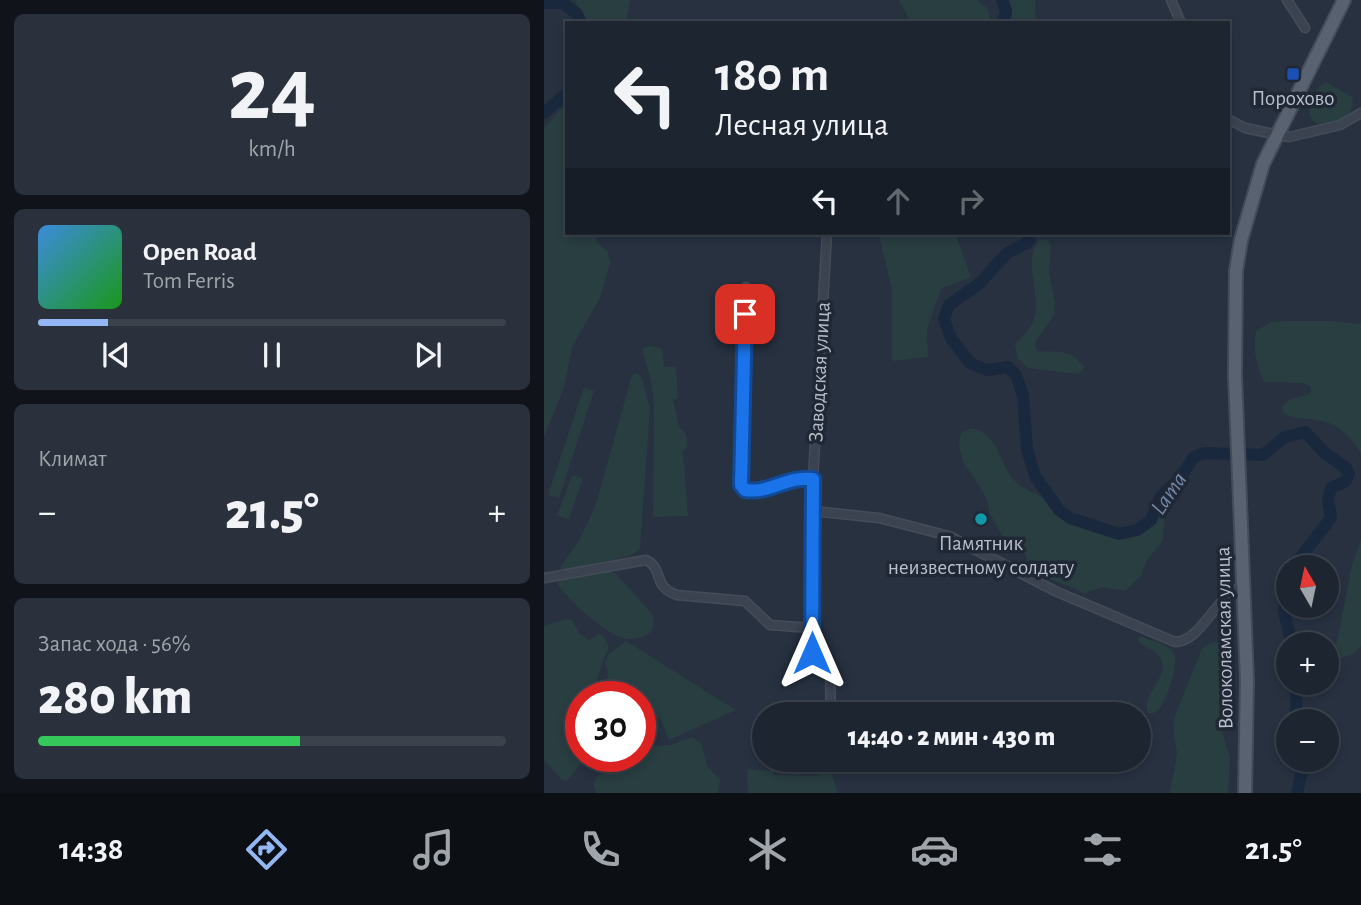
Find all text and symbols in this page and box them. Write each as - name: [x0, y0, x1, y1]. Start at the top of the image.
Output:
- text: 24: [228, 45, 316, 136]
- icon: left: [600, 49, 691, 140]
- text: 180 m: [715, 51, 829, 100]
- marker: Порохово: [1285, 66, 1301, 82]
- place label: Порохово: [1252, 88, 1334, 109]
- text: Лесная улица: [715, 109, 889, 141]
- text: km/h: [248, 138, 296, 161]
- icon: left: [806, 182, 844, 220]
- icon: ahead: [879, 182, 917, 220]
- icon: right: [952, 182, 990, 220]
- text: Open Road: [143, 239, 257, 265]
- text: Tom Ferris: [143, 270, 235, 293]
- pin: [715, 284, 775, 344]
- icon: arrive: [726, 295, 764, 333]
- street label: Заводская улица: [805, 301, 834, 443]
- icon: previous: [97, 336, 135, 374]
- icon: pause: [253, 336, 291, 374]
- icon: next: [409, 336, 447, 374]
- text: Климат: [38, 448, 107, 471]
- water label: Lama: [1147, 469, 1192, 519]
- text: 21.5°: [225, 486, 319, 538]
- text: −: [38, 494, 56, 532]
- text: +: [488, 494, 506, 532]
- marker: Памятник неизвестному солдату: [973, 511, 989, 527]
- place label: Памятник неизвестному солдату: [888, 533, 1074, 578]
- street label: Волоколамская улица: [1212, 546, 1237, 730]
- north arrow: [1276, 555, 1338, 618]
- map controls: [1276, 555, 1339, 772]
- position arrow: [775, 616, 849, 690]
- button: +: [1276, 632, 1339, 695]
- text: Запас хода · 56%: [38, 633, 191, 656]
- text: 280 km: [38, 671, 192, 723]
- speed limit sign: 30: [565, 681, 656, 772]
- button: −: [1276, 709, 1339, 772]
- text: 14:40 · 2 мин · 430 m: [848, 724, 1055, 750]
- icon: directions: [242, 825, 291, 874]
- icon: music: [409, 825, 458, 874]
- icon: phone: [576, 825, 625, 874]
- icon: climate: [743, 825, 792, 874]
- icon: car: [910, 825, 959, 874]
- icon: filters: [1078, 825, 1127, 874]
- text: 14:38: [59, 833, 124, 865]
- text: 21.5°: [1245, 833, 1302, 865]

